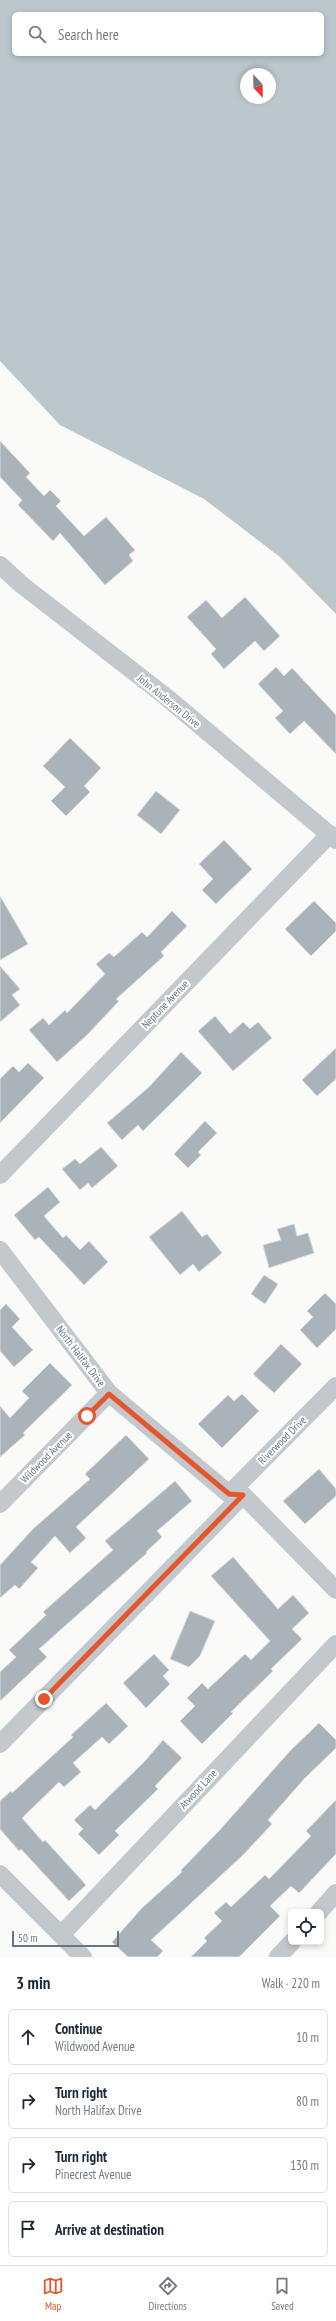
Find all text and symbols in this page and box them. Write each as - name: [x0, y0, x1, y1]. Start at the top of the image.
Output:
- search box: [12, 12, 324, 56]
- icon: search: [26, 23, 48, 45]
- text: Search here: [58, 25, 119, 44]
- north arrow: [240, 68, 276, 104]
- street label: John Anderson Drive: [134, 671, 204, 731]
- street label: Neptune Avenue: [138, 976, 192, 1031]
- street label: North Halifax Drive: [53, 1323, 109, 1390]
- route start: [78, 1407, 96, 1425]
- street label: Riverwood Drive: [255, 1413, 309, 1467]
- street label: Wildwood Avenue: [17, 1428, 75, 1486]
- route end: [35, 1690, 53, 1708]
- street label: Atwood Lane: [176, 1766, 220, 1812]
- map controls: [288, 1909, 324, 1945]
- button: locate: [288, 1909, 324, 1945]
- scale bar: [12, 1929, 119, 1948]
- text: 50 m: [18, 1931, 37, 1945]
- text: 3 min: [16, 1972, 50, 1994]
- text: Walk · 220 m: [262, 1975, 320, 1992]
- text: Continue: [55, 2019, 102, 2038]
- icon: ahead: [17, 2026, 39, 2048]
- text: 10 m: [296, 2029, 319, 2046]
- text: Wildwood Avenue: [55, 2038, 135, 2055]
- text: Turn right: [55, 2083, 107, 2102]
- icon: right: [17, 2090, 39, 2112]
- text: 80 m: [296, 2093, 319, 2110]
- text: North Halifax Drive: [55, 2102, 142, 2119]
- text: Turn right: [55, 2147, 107, 2166]
- icon: right: [17, 2154, 39, 2176]
- text: 130 m: [290, 2157, 319, 2174]
- text: Pinecrest Avenue: [55, 2166, 131, 2183]
- icon: arrive: [17, 2218, 39, 2240]
- text: Arrive at destination: [55, 2220, 164, 2239]
- tab: Map: [42, 2275, 64, 2313]
- tab: Directions: [149, 2275, 187, 2313]
- tab: Saved: [271, 2275, 294, 2313]

